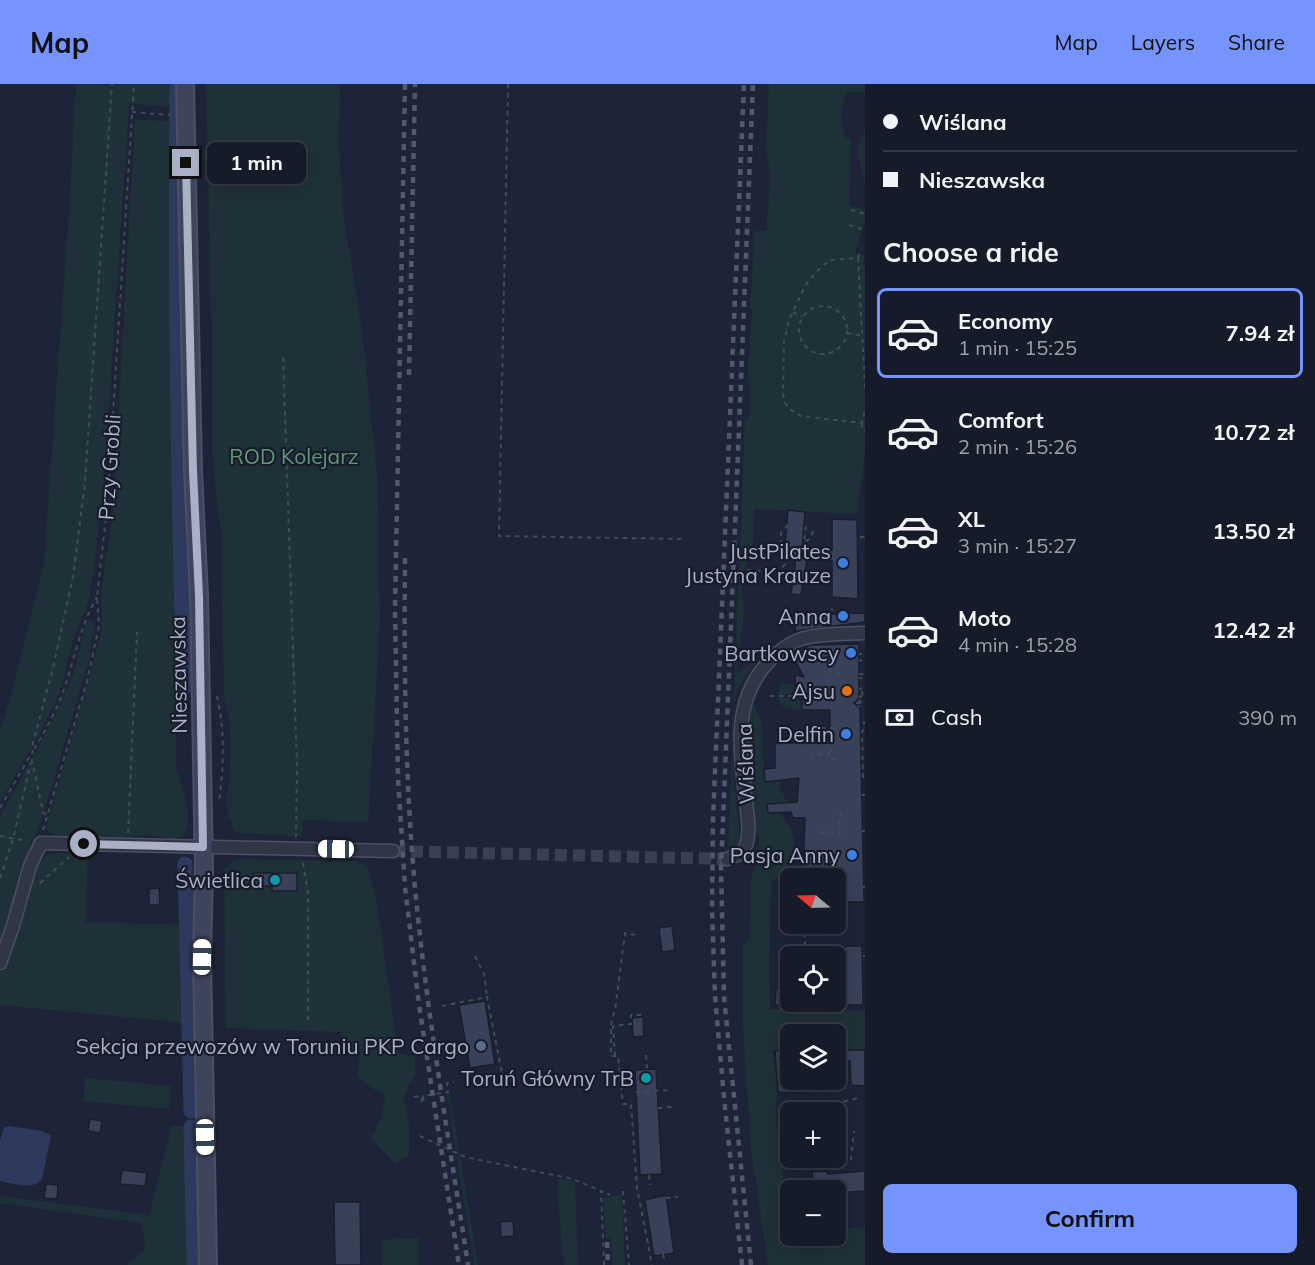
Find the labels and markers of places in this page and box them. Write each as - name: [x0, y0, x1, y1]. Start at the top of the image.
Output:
- place label: JustPilates Justyna Krauze: [685, 538, 831, 588]
- marker: JustPilates Justyna Krauze: [836, 556, 850, 570]
- place label: Anna: [778, 603, 831, 629]
- marker: Anna: [836, 609, 850, 623]
- place label: Bartkowscy: [724, 640, 839, 666]
- marker: Bartkowscy: [844, 646, 858, 660]
- place label: Ajsu: [792, 678, 835, 704]
- marker: Ajsu: [840, 684, 854, 698]
- place label: Delfin: [778, 721, 834, 747]
- marker: Delfin: [839, 727, 853, 741]
- place label: Pasja Anny: [730, 842, 840, 868]
- marker: Pasja Anny: [845, 848, 859, 862]
- place label: Świetlica: [175, 867, 263, 893]
- marker: Świetlica: [268, 873, 282, 887]
- place label: Sekcja przewozów w Toruniu PKP Cargo: [76, 1033, 469, 1059]
- marker: Sekcja przewozów w Toruniu PKP Cargo: [474, 1039, 488, 1053]
- place label: Toruń Główny TrB: [461, 1065, 634, 1091]
- marker: Toruń Główny TrB: [639, 1071, 653, 1085]

